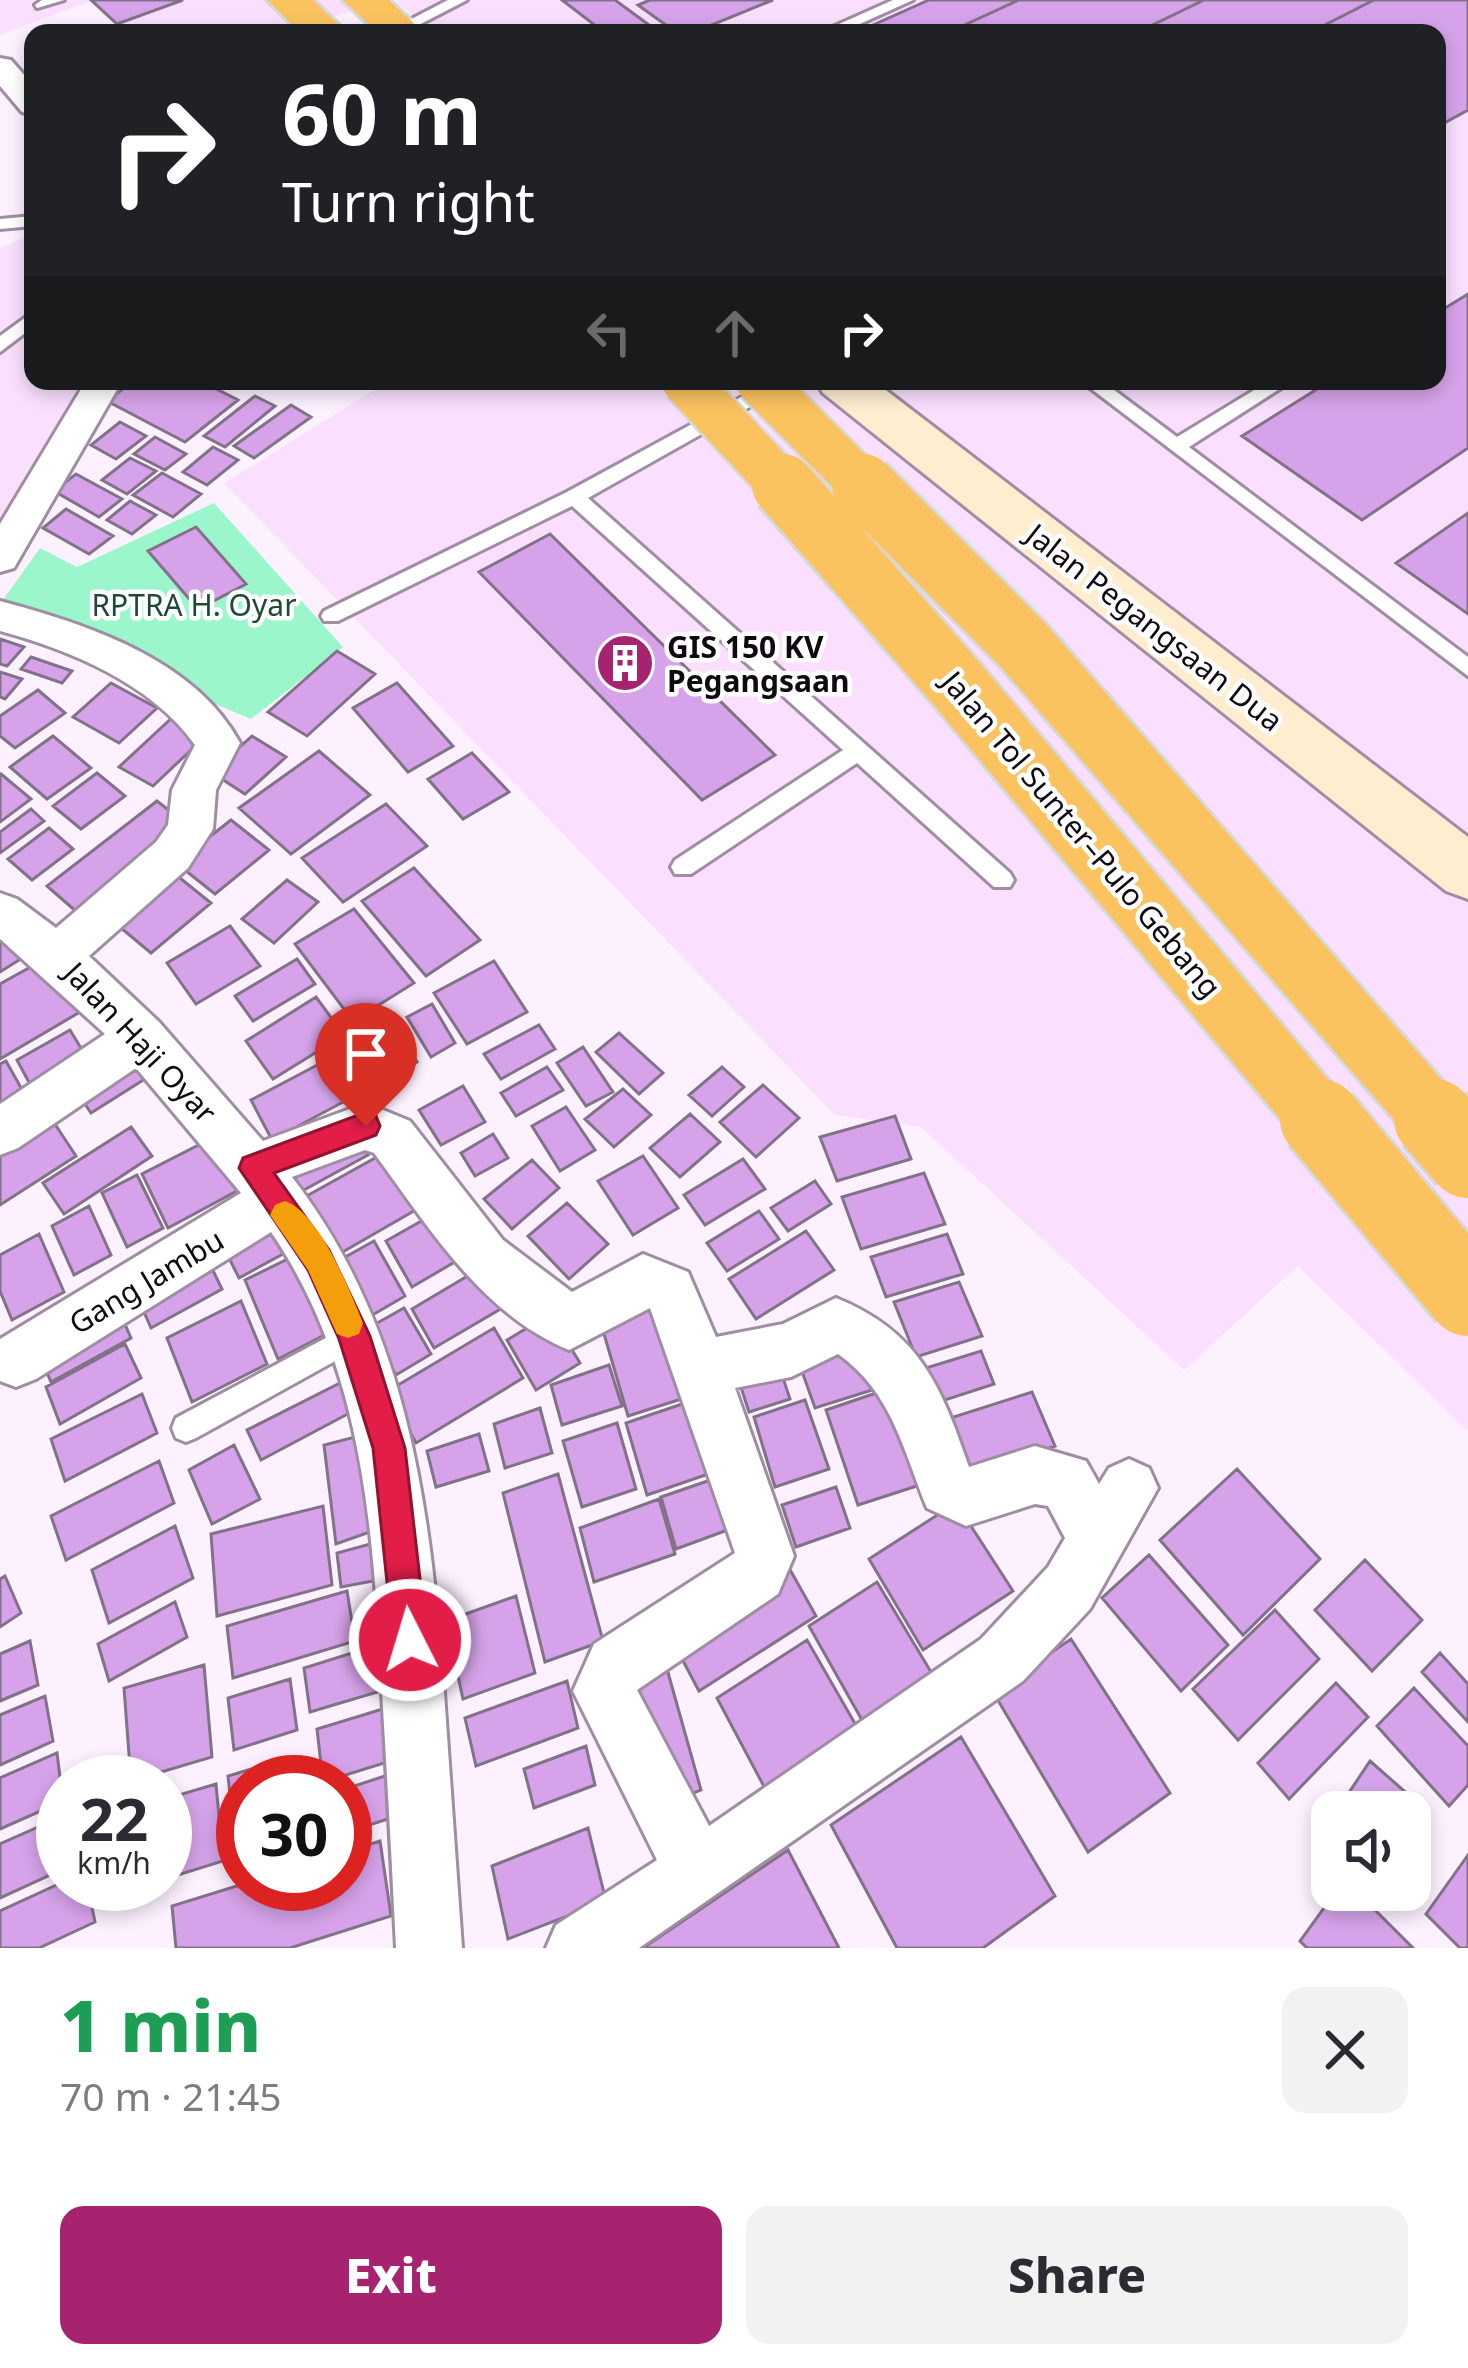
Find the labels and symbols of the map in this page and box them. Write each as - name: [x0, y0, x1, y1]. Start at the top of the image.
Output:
- street label: Jalan Pegangsaan Dua: [1016, 512, 1292, 740]
- park label: RPTRA H. Oyar: [91, 584, 297, 625]
- place label: GIS 150 KV Pegangsaan: [667, 626, 849, 701]
- building icon: GIS 150 KV Pegangsaan: [594, 632, 656, 694]
- street label: Jalan Tol Sunter–Pulo Gebang: [931, 660, 1231, 1006]
- street label: Jalan Haji Oyar: [54, 950, 226, 1131]
- pin: [315, 1003, 417, 1126]
- street label: Gang Jambu: [61, 1219, 231, 1343]
- position arrow: [347, 1577, 473, 1703]
- speed limit sign: 30: [216, 1755, 372, 1911]

